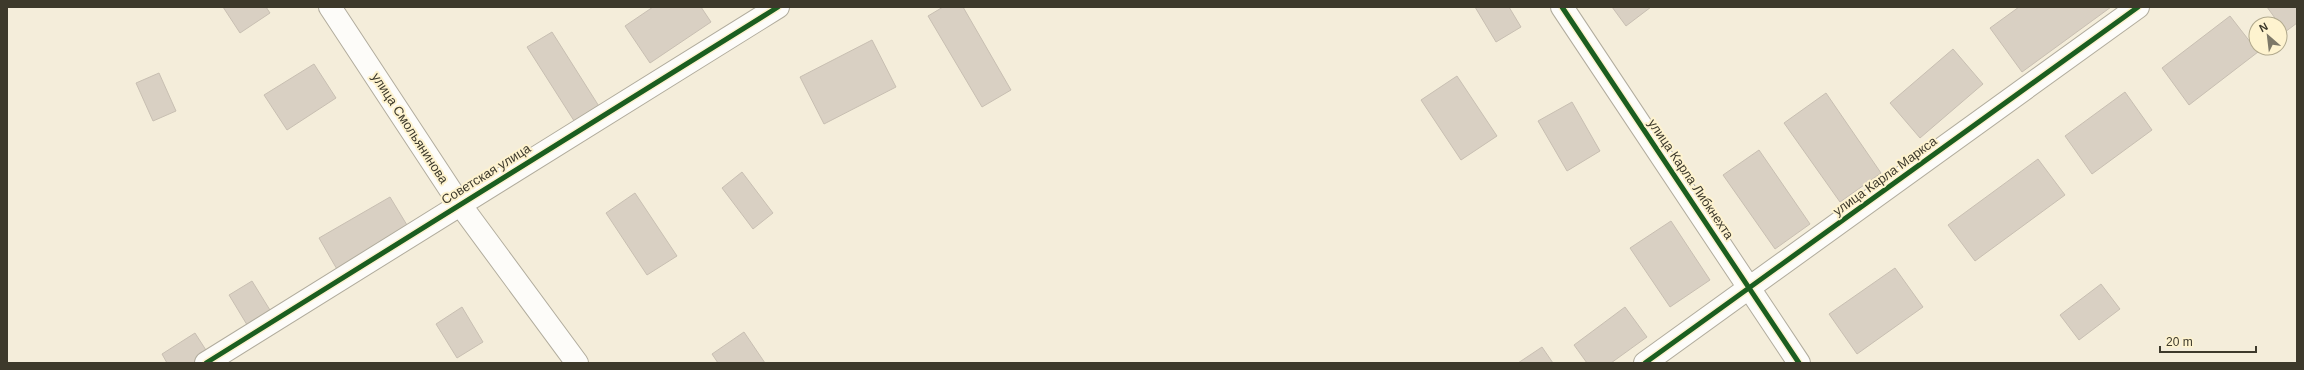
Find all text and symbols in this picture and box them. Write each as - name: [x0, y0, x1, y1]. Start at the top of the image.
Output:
- north arrow: [2248, 16, 2288, 56]
- text: N: [2257, 20, 2270, 34]
- street label: улица Смольянинова: [369, 70, 452, 187]
- street label: улица Карла Либкнехта: [1645, 116, 1737, 243]
- street label: улица Карла Маркса: [1830, 133, 1940, 219]
- street label: Советская улица: [439, 140, 534, 207]
- scale bar: [2160, 328, 2256, 354]
- text: 20 m: [2166, 335, 2193, 349]

